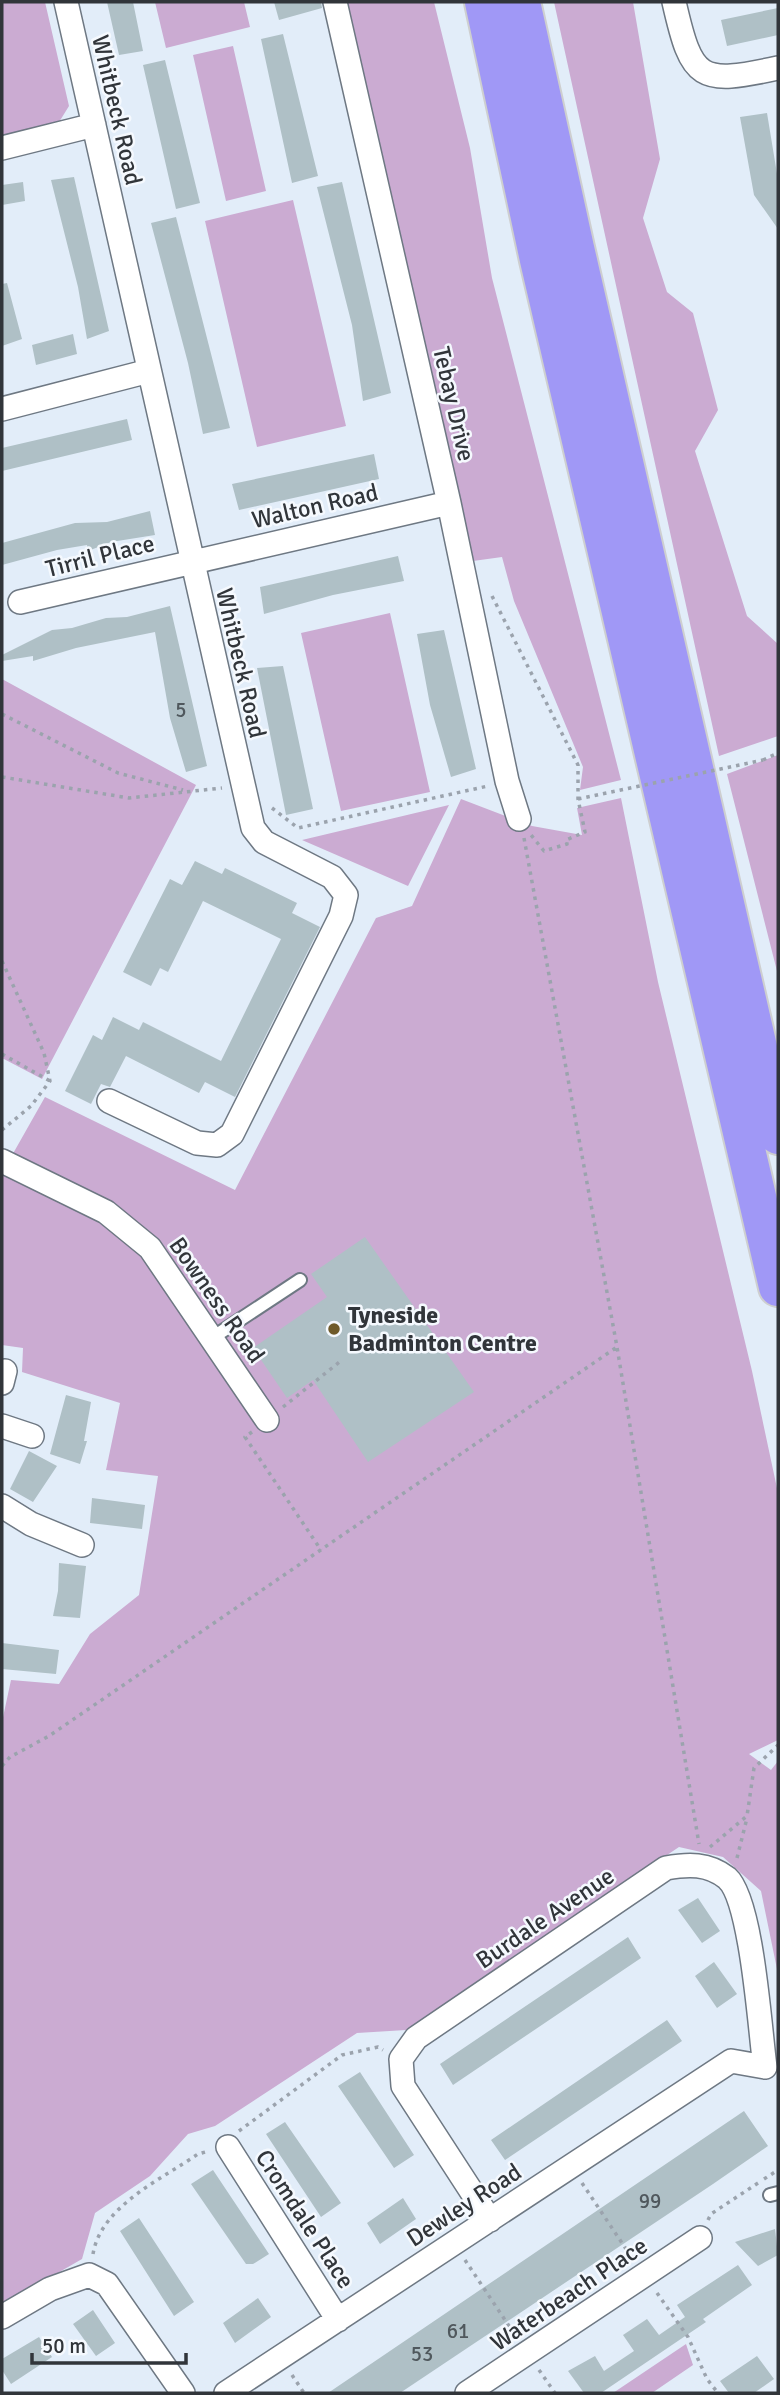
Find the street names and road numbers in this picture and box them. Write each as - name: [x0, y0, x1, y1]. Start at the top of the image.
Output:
- street label: Whitbeck Road: [85, 32, 149, 188]
- street label: Tebay Drive: [426, 344, 482, 464]
- street label: Walton Road: [249, 477, 381, 535]
- street label: Tirril Place: [42, 528, 158, 584]
- street label: Whitbeck Road: [209, 585, 273, 741]
- street label: Bowness Road: [163, 1231, 271, 1369]
- street label: Burdale Avenue: [470, 1861, 620, 1975]
- street label: Cromdale Place: [249, 2144, 361, 2294]
- street label: Dewley Road: [401, 2157, 527, 2253]
- street label: Waterbeach Place: [485, 2230, 653, 2358]

